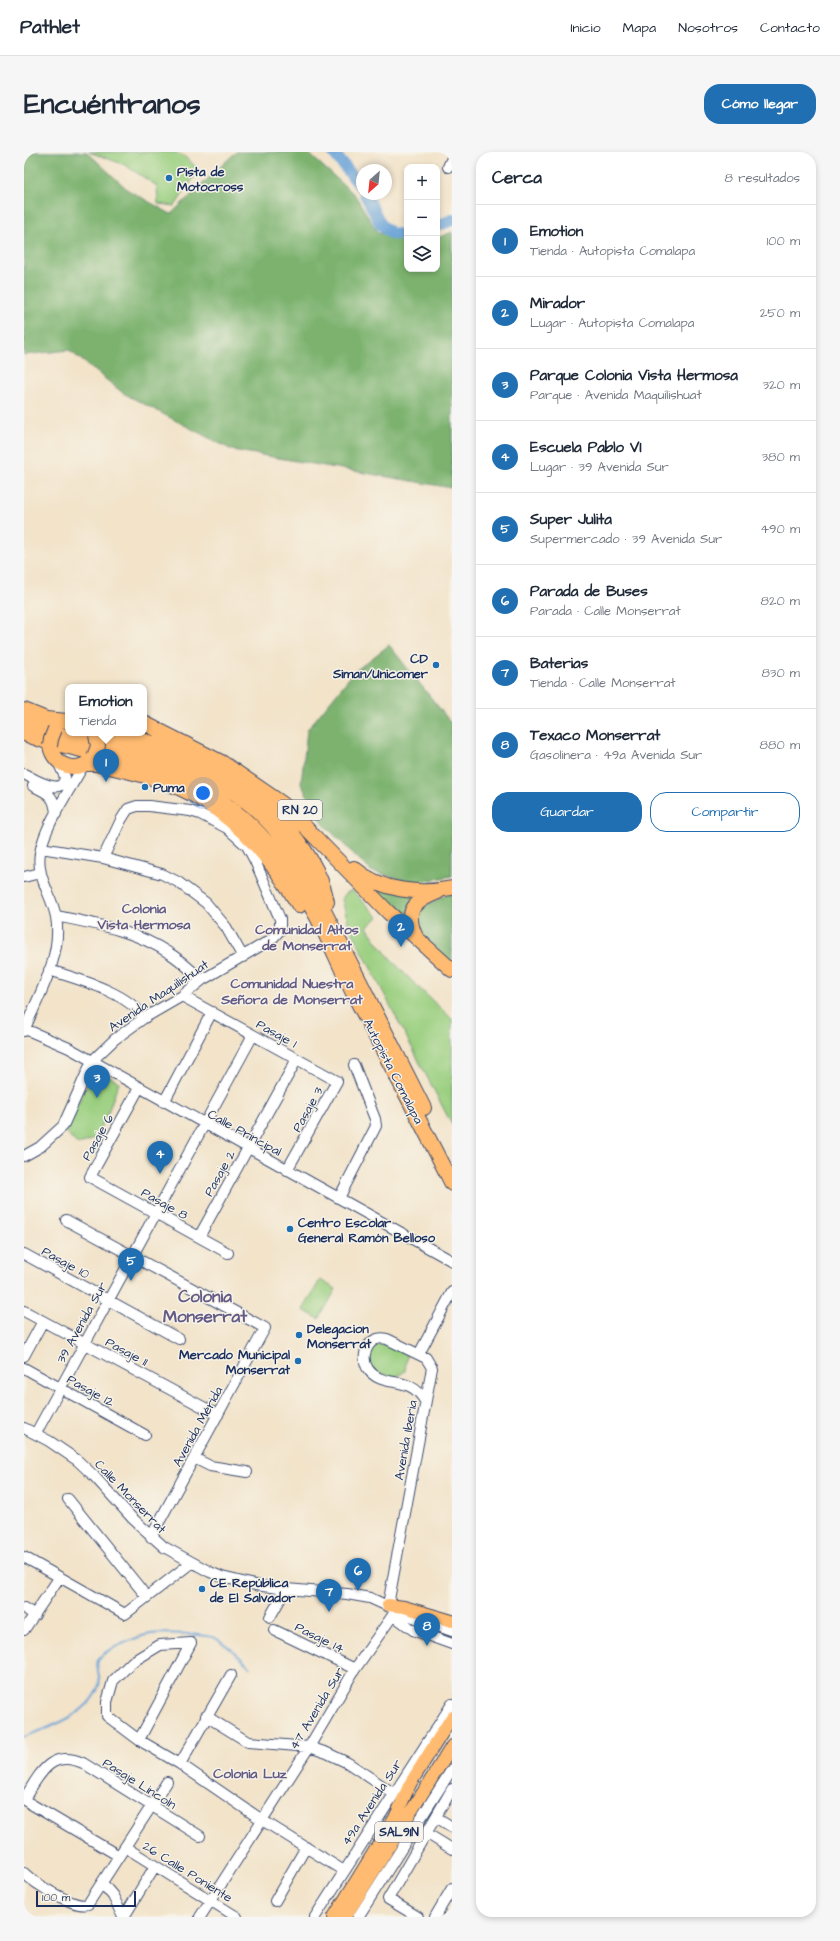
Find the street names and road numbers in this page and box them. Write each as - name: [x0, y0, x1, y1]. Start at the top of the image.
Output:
- road number: RN 20: [278, 800, 322, 820]
- street label: Avenida Maquilishuat: [105, 955, 213, 1036]
- street label: Pasaje 1: [253, 1015, 301, 1053]
- street label: Autopista Comalapa: [359, 1016, 428, 1128]
- street label: Pasaje 3: [288, 1083, 328, 1135]
- street label: Calle Principal: [204, 1105, 285, 1161]
- street label: Pasaje 6: [78, 1111, 118, 1164]
- street label: Pasaje 2: [200, 1147, 240, 1200]
- street label: Pasaje 8: [138, 1184, 192, 1224]
- street label: Pasaje 10: [38, 1242, 93, 1283]
- street label: 39 Avenida Sur: [52, 1279, 112, 1366]
- street label: Pasaje 11: [102, 1333, 151, 1371]
- street label: Pasaje 12: [64, 1370, 118, 1412]
- street label: Avenida Mérida: [168, 1383, 228, 1470]
- street label: Avenida Iberia: [390, 1398, 422, 1482]
- street label: Calle Monserrat: [90, 1456, 171, 1538]
- street label: Pasaje 14: [292, 1618, 348, 1658]
- street label: 47 Avenida Sur: [285, 1664, 349, 1753]
- street label: Pasaje Lincoln: [99, 1754, 180, 1814]
- street label: 49a Avenida Sur: [337, 1756, 406, 1849]
- road number: SAL91N: [375, 1822, 423, 1842]
- street label: 26 Calle Poniente: [139, 1837, 236, 1907]

